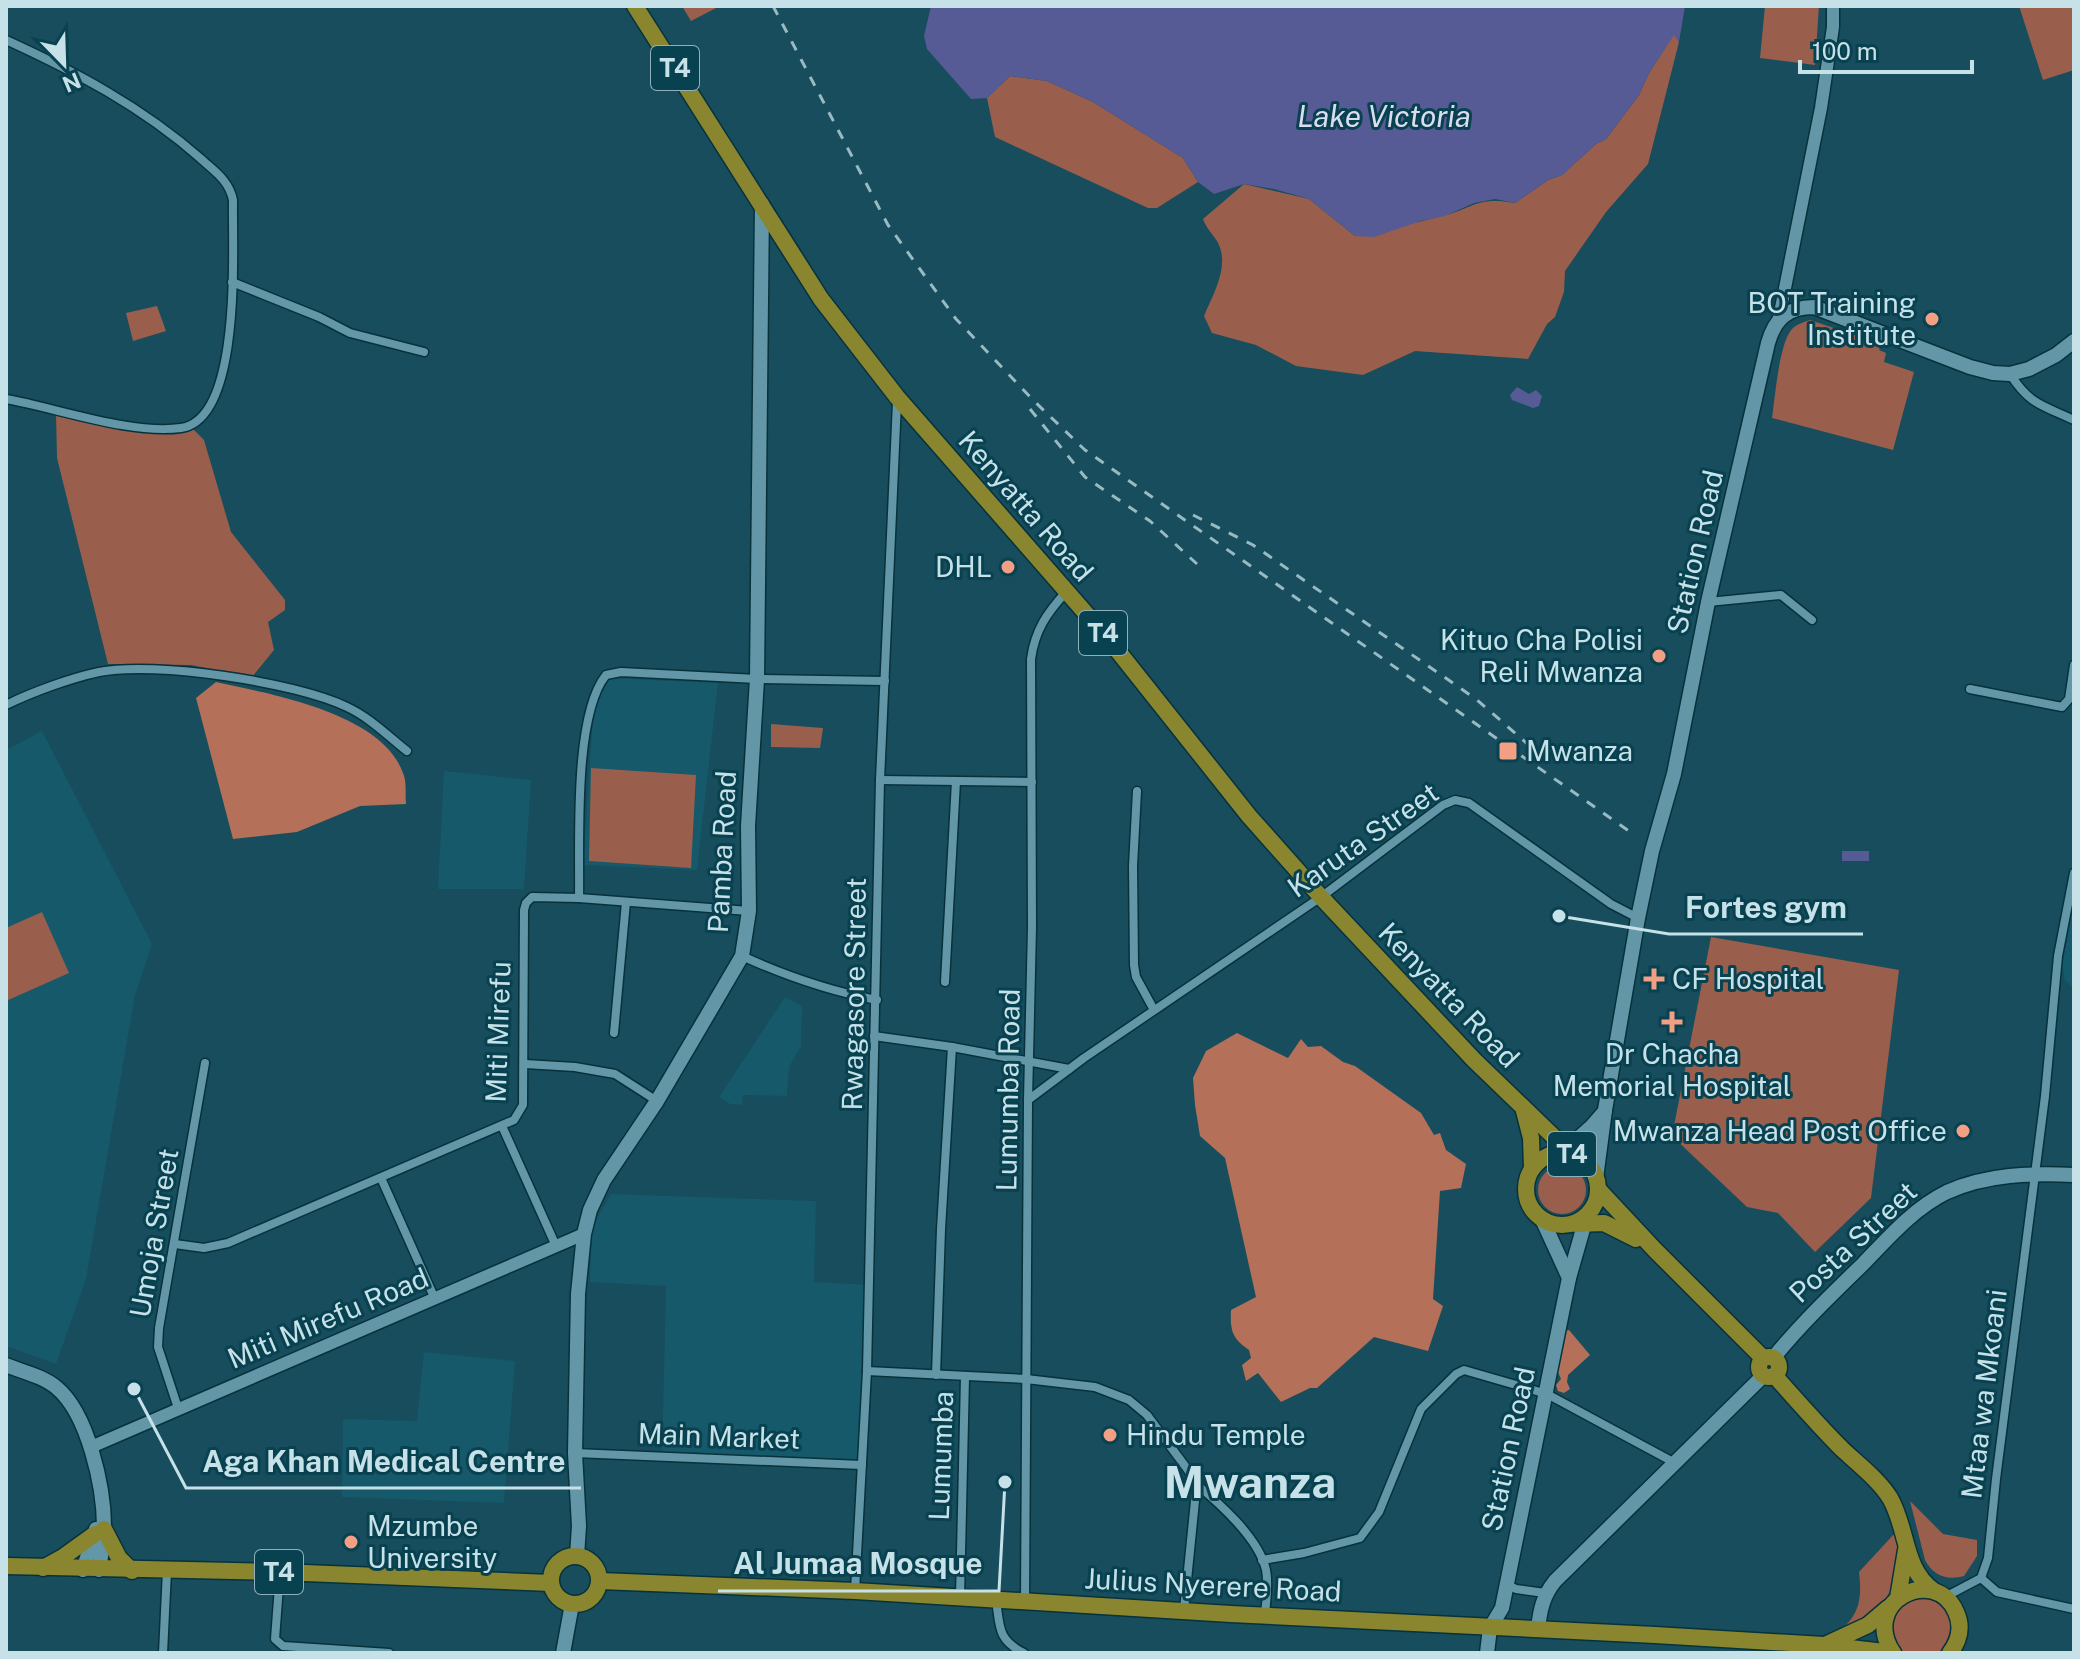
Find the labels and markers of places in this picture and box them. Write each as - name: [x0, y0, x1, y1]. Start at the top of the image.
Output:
- place label: BOT Training Institute: [1747, 286, 1916, 351]
- marker: BOT Training Institute: [1923, 310, 1941, 328]
- place label: DHL: [935, 550, 992, 583]
- marker: DHL: [999, 558, 1017, 576]
- place label: Kituo Cha Polisi Reli Mwanza: [1440, 623, 1643, 688]
- marker: Kituo Cha Polisi Reli Mwanza: [1650, 647, 1668, 665]
- place label: Mwanza: [1526, 734, 1633, 767]
- marker: Mwanza: [1497, 740, 1519, 762]
- callout: Fortes gym: [1669, 880, 1863, 934]
- place label: CF Hospital: [1672, 962, 1824, 995]
- marker: CF Hospital: [1643, 968, 1665, 990]
- marker: Dr Chacha Memorial Hospital: [1661, 1011, 1683, 1033]
- place label: Dr Chacha Memorial Hospital: [1553, 1037, 1791, 1102]
- place label: Mwanza Head Post Office: [1613, 1114, 1947, 1147]
- marker: Mwanza Head Post Office: [1954, 1122, 1972, 1140]
- place label: Hindu Temple: [1126, 1418, 1306, 1451]
- marker: Hindu Temple: [1101, 1426, 1119, 1444]
- callout: Aga Khan Medical Centre: [186, 1434, 581, 1488]
- place label: Mzumbe University: [367, 1509, 497, 1574]
- marker: Mzumbe University: [342, 1533, 360, 1551]
- callout: Al Jumaa Mosque: [718, 1537, 999, 1591]

